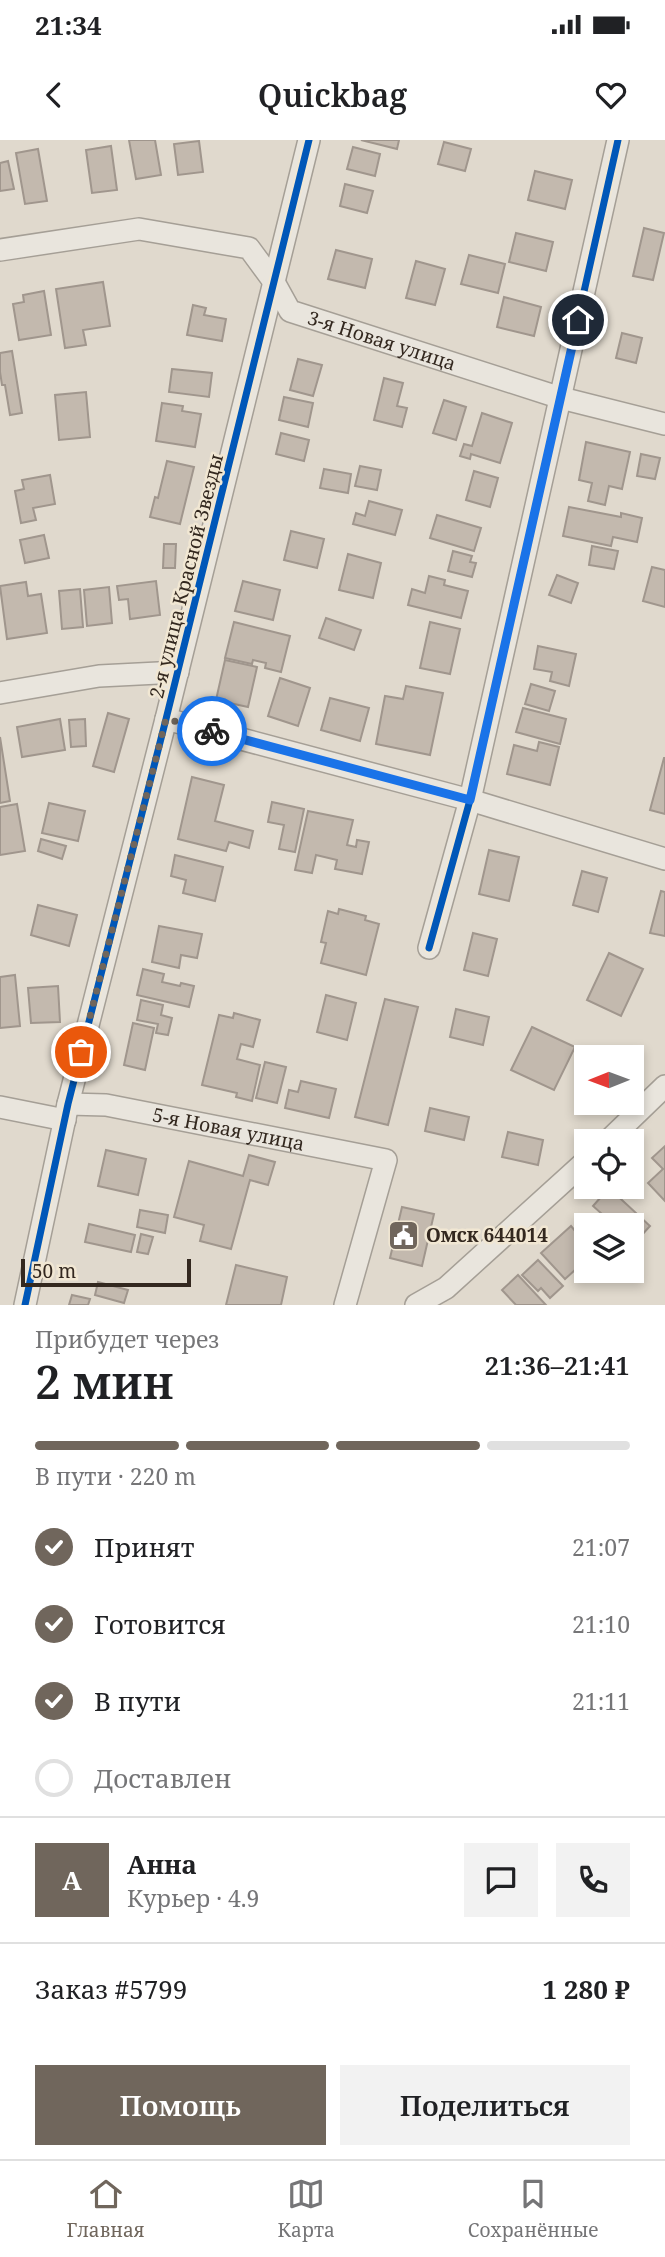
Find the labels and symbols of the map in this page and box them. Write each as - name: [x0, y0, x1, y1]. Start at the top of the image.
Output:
- pin: [548, 290, 608, 350]
- street label: 3-я Новая улица: [304, 305, 459, 376]
- street label: 2-я улица Красной Звезды: [143, 451, 229, 701]
- courier: [177, 696, 247, 766]
- pin: [51, 1022, 111, 1082]
- north arrow: [574, 1045, 644, 1115]
- street label: 5-я Новая улица: [150, 1101, 307, 1157]
- public building icon: Омск 644014: [386, 1218, 420, 1252]
- place label: Омск 644014: [426, 1222, 548, 1248]
- scale bar: [21, 1256, 191, 1288]

